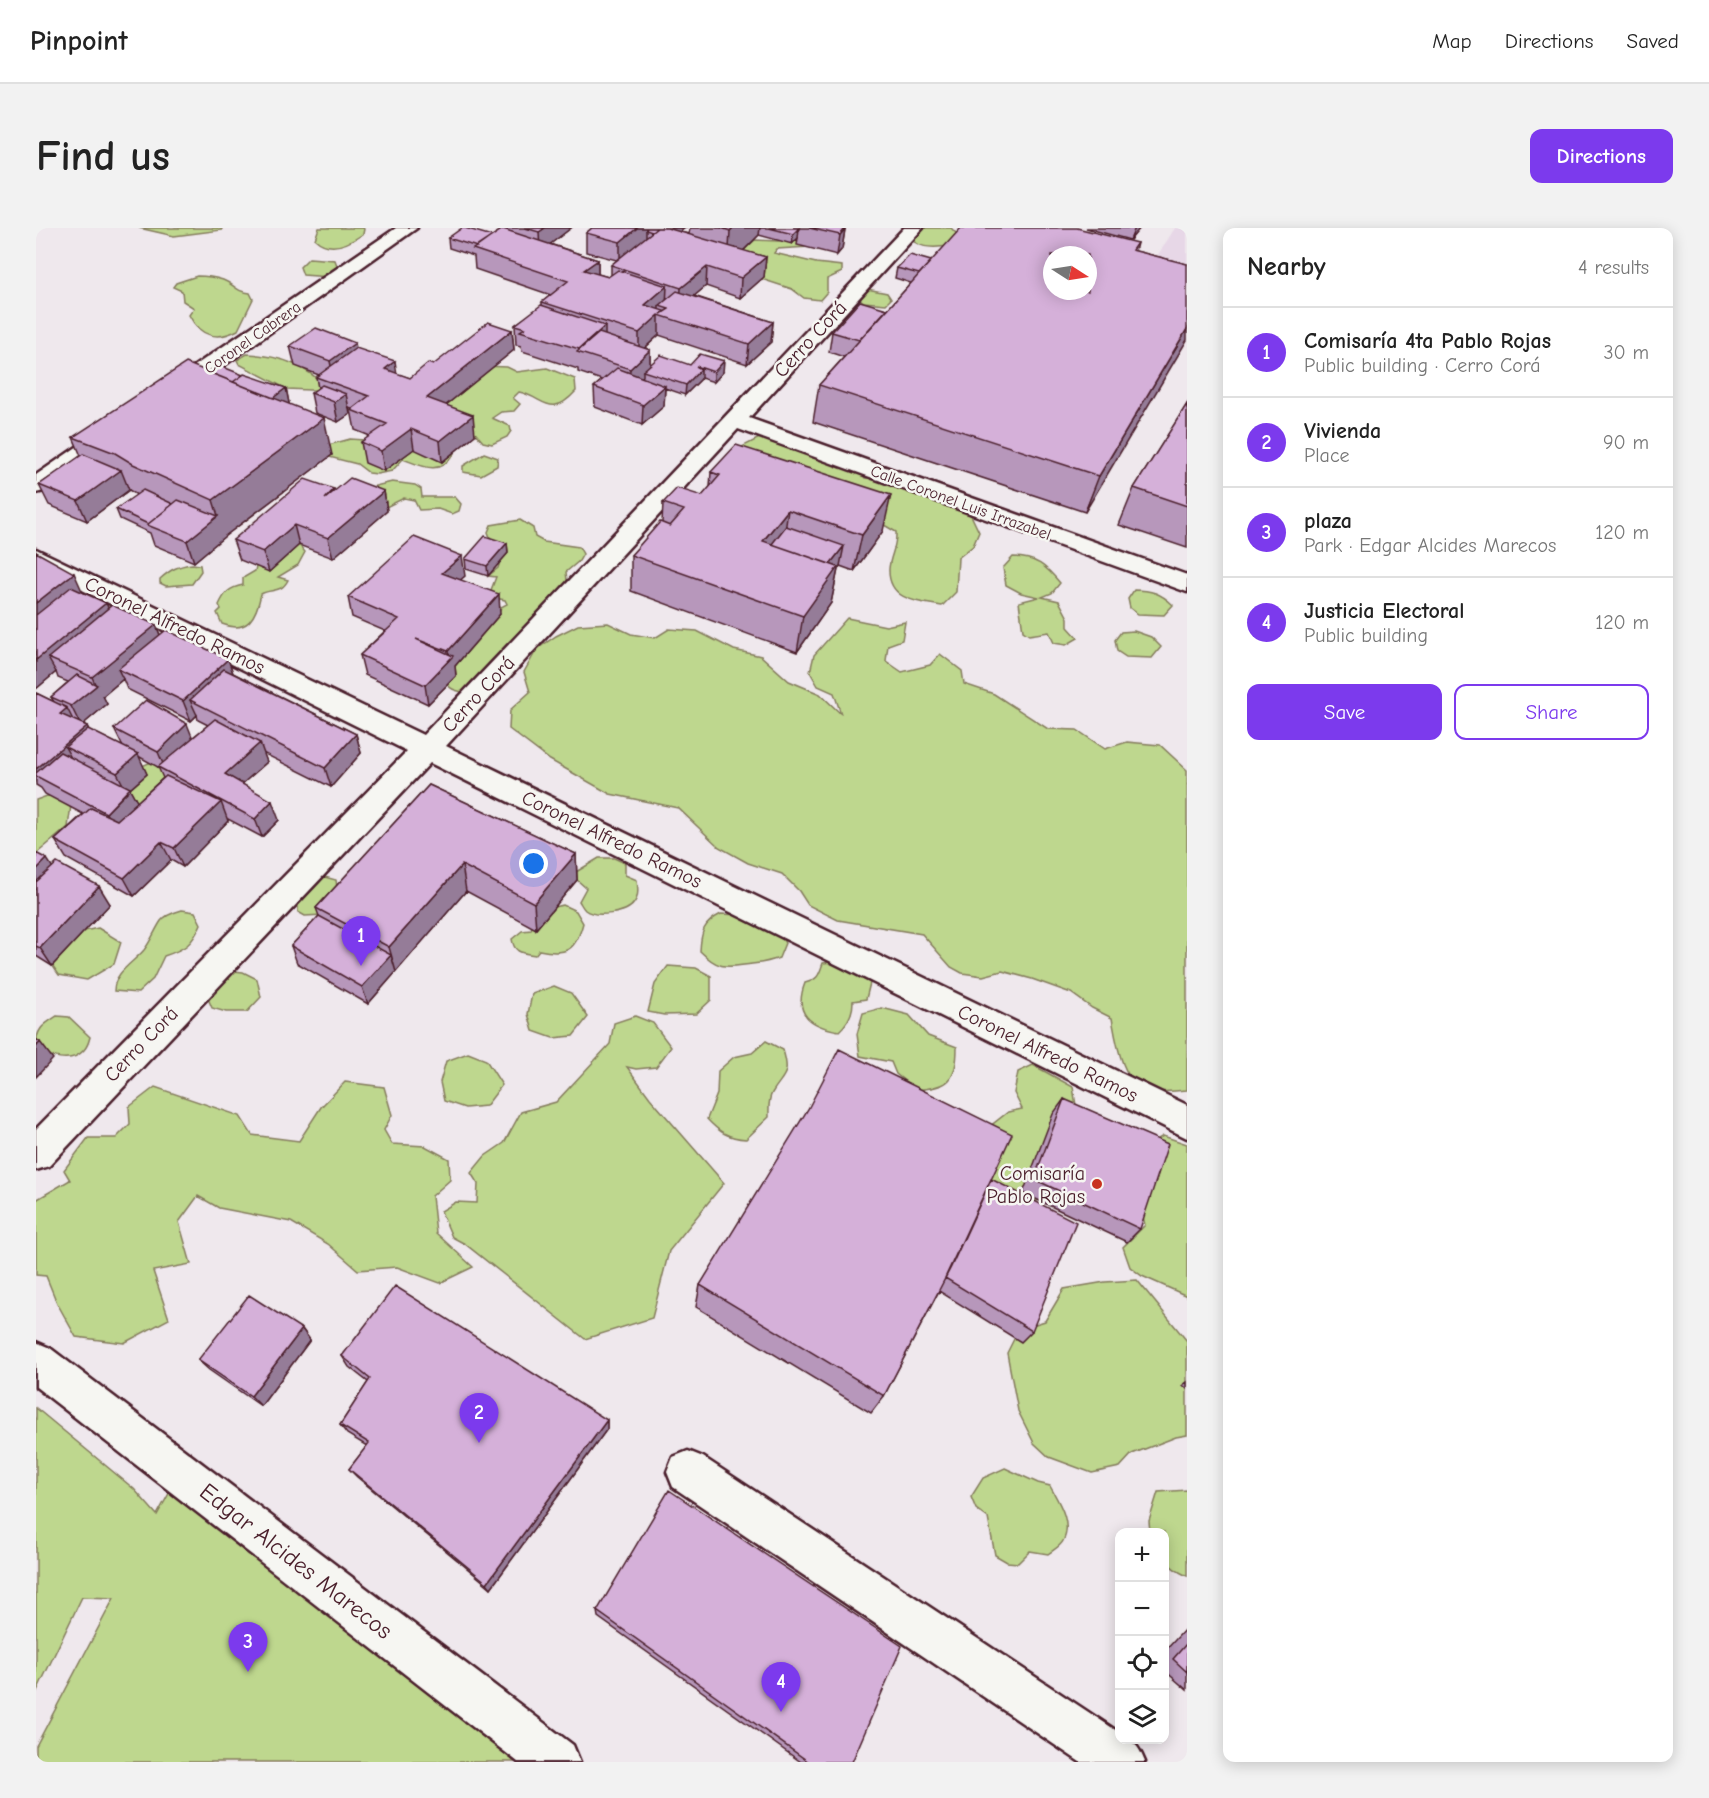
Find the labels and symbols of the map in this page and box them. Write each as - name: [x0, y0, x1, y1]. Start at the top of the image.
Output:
- north arrow: [1043, 246, 1097, 300]
- street label: Cerro Corá: [769, 297, 851, 382]
- street label: Coronel Cabrera: [201, 298, 304, 378]
- street label: Calle Coronel Luis Irrazabel: [868, 462, 1053, 544]
- street label: Coronel Alfredo Ramos: [81, 572, 269, 679]
- street label: Cerro Corá: [437, 652, 519, 737]
- street label: Coronel Alfredo Ramos: [518, 786, 706, 893]
- your location: [519, 849, 548, 878]
- pin: 1: [342, 916, 380, 966]
- street label: Coronel Alfredo Ramos: [954, 1000, 1142, 1107]
- street label: Cerro Corá: [100, 1002, 183, 1087]
- place label: Comisaría Pablo Rojas: [986, 1162, 1085, 1208]
- marker: Comisaría Pablo Rojas: [1090, 1177, 1104, 1191]
- pin: 2: [460, 1394, 498, 1443]
- street label: Edgar Alcides Marecos: [194, 1477, 398, 1645]
- pin: 3: [228, 1622, 268, 1672]
- pin: 4: [762, 1662, 800, 1712]

